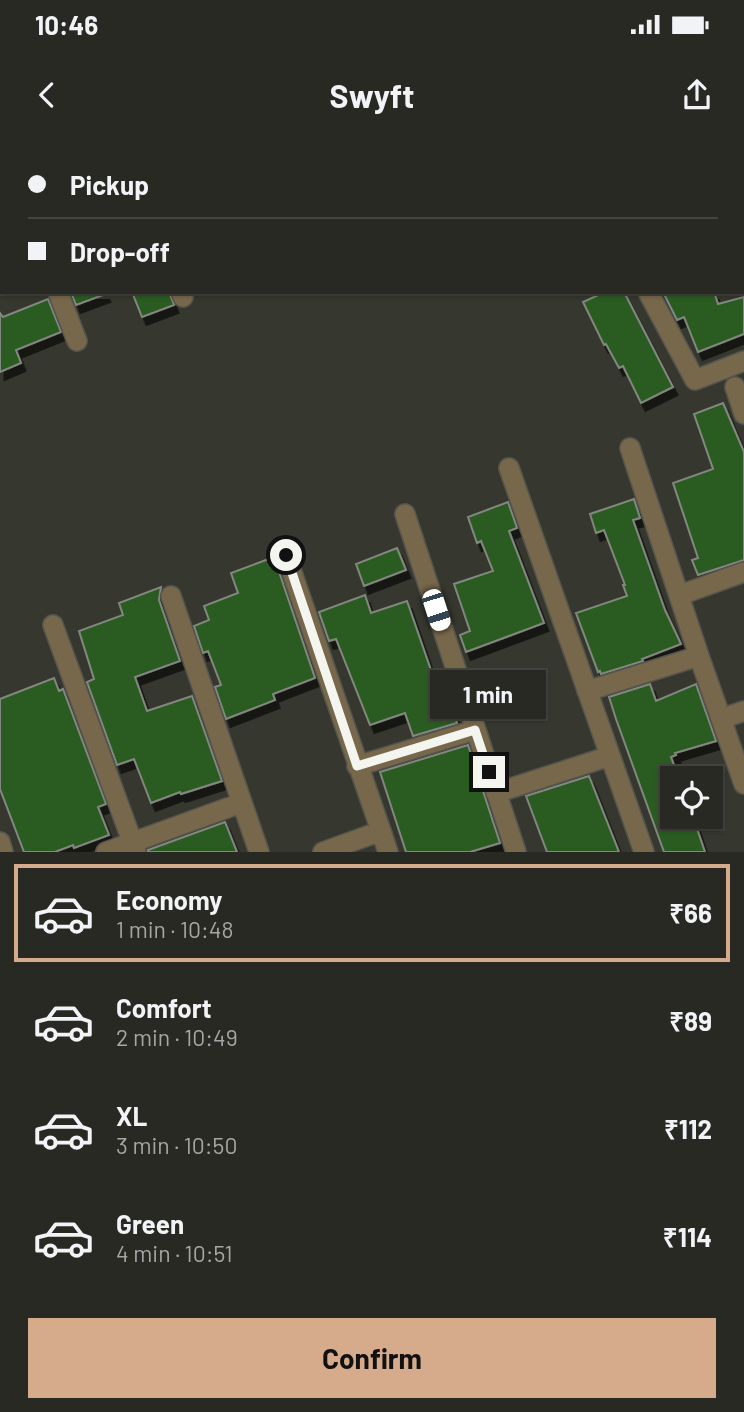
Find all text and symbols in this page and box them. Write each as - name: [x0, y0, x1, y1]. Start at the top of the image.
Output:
- text: 10:46: [35, 9, 98, 40]
- icon: back: [28, 76, 66, 114]
- text: Swyft: [330, 76, 414, 114]
- icon: share: [678, 76, 716, 114]
- text: Pickup: [70, 169, 149, 200]
- text: Drop-off: [70, 236, 170, 267]
- route start: [270, 539, 302, 571]
- car: [420, 587, 453, 633]
- callout: 1 min: [431, 670, 547, 720]
- text: 1 min: [463, 680, 513, 708]
- route end: [473, 756, 505, 788]
- map controls: [660, 766, 723, 829]
- button: locate: [660, 766, 723, 829]
- icon: car: [32, 882, 95, 945]
- text: Economy: [116, 884, 222, 915]
- text: ₹66: [669, 897, 712, 928]
- text: 1 min · 10:48: [116, 915, 233, 943]
- icon: car: [32, 990, 95, 1053]
- text: Comfort: [116, 992, 212, 1023]
- text: ₹89: [669, 1005, 712, 1036]
- text: 2 min · 10:49: [116, 1023, 238, 1051]
- icon: car: [32, 1098, 95, 1161]
- text: XL: [116, 1100, 147, 1131]
- text: ₹112: [664, 1113, 712, 1144]
- text: 3 min · 10:50: [116, 1131, 237, 1159]
- icon: car: [32, 1206, 95, 1269]
- text: Green: [116, 1208, 184, 1239]
- text: ₹114: [663, 1221, 712, 1252]
- text: 4 min · 10:51: [116, 1239, 233, 1267]
- button: Confirm: [28, 1318, 716, 1398]

